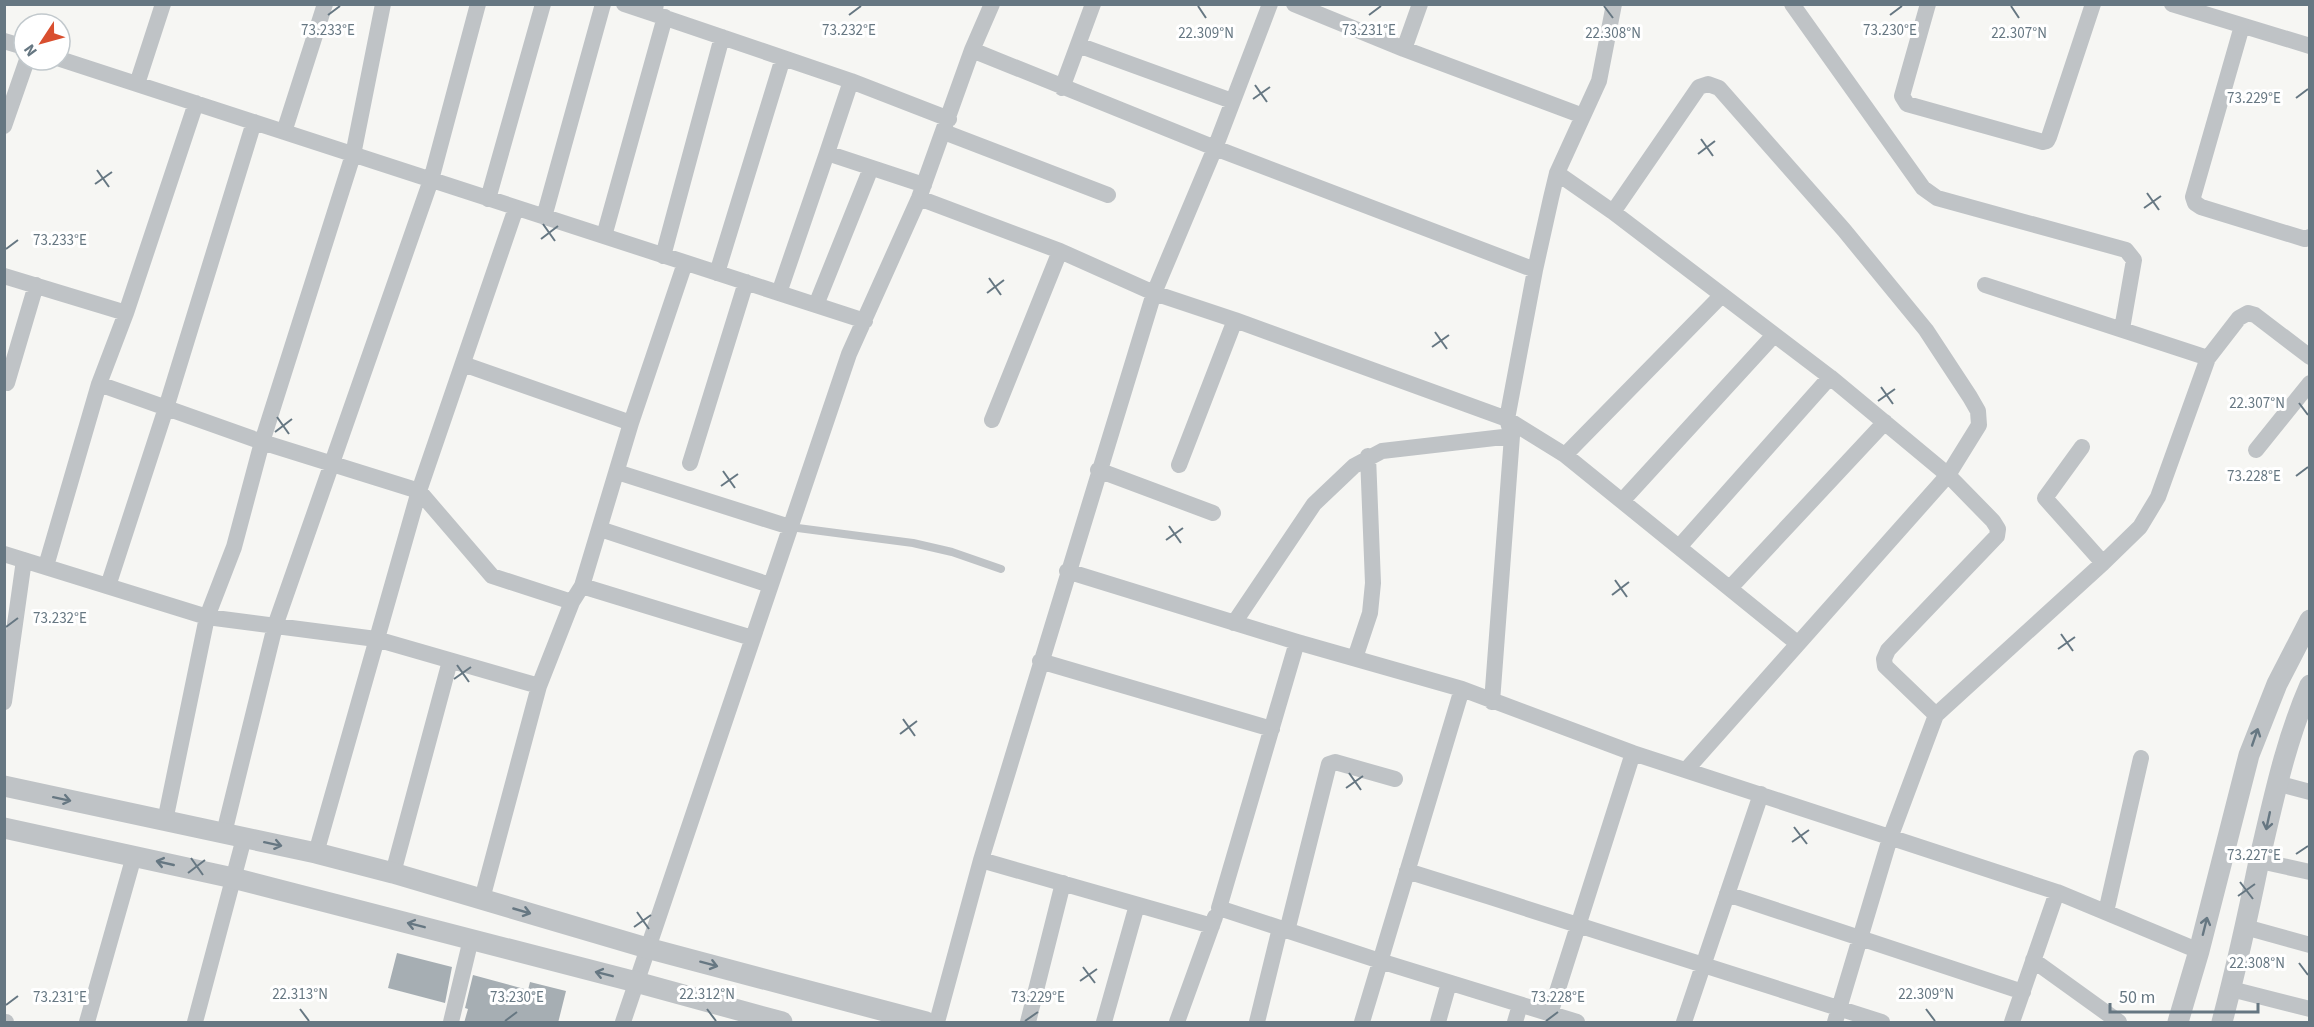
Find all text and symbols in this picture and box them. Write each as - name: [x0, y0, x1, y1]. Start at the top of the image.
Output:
- north arrow: [12, 12, 72, 72]
- text: 73.233°E: [301, 20, 355, 41]
- text: 73.232°E: [822, 20, 876, 41]
- text: 73.231°E: [1342, 20, 1396, 41]
- text: 73.230°E: [1863, 20, 1917, 41]
- text: 22.309°N: [1178, 23, 1234, 44]
- text: 22.308°N: [1585, 23, 1641, 44]
- text: 22.307°N: [1991, 23, 2047, 44]
- text: N: [19, 39, 43, 61]
- text: 73.229°E: [2227, 88, 2281, 109]
- text: 73.233°E: [33, 230, 87, 251]
- text: 22.307°N: [2229, 393, 2285, 414]
- text: 73.228°E: [2227, 466, 2281, 487]
- text: 73.232°E: [33, 608, 87, 629]
- one-way arrow: [2250, 728, 2261, 747]
- one-way arrow: [52, 793, 71, 805]
- one-way arrow: [2262, 811, 2273, 830]
- one-way arrow: [263, 839, 282, 850]
- text: 73.227°E: [2227, 845, 2281, 866]
- one-way arrow: [156, 857, 175, 868]
- one-way arrow: [512, 906, 531, 917]
- one-way arrow: [2200, 917, 2212, 936]
- one-way arrow: [406, 919, 425, 930]
- text: 22.308°N: [2229, 953, 2285, 974]
- one-way arrow: [700, 959, 719, 971]
- one-way arrow: [595, 967, 614, 979]
- scale bar: [2110, 976, 2258, 1014]
- text: 22.313°N: [272, 984, 328, 1005]
- text: 22.312°N: [679, 984, 735, 1005]
- text: 22.309°N: [1898, 984, 1954, 1005]
- text: 50 m: [2119, 985, 2155, 1010]
- text: 73.231°E: [33, 987, 87, 1008]
- text: 73.230°E: [490, 987, 544, 1008]
- text: 73.229°E: [1011, 987, 1065, 1008]
- text: 73.228°E: [1531, 987, 1585, 1008]

